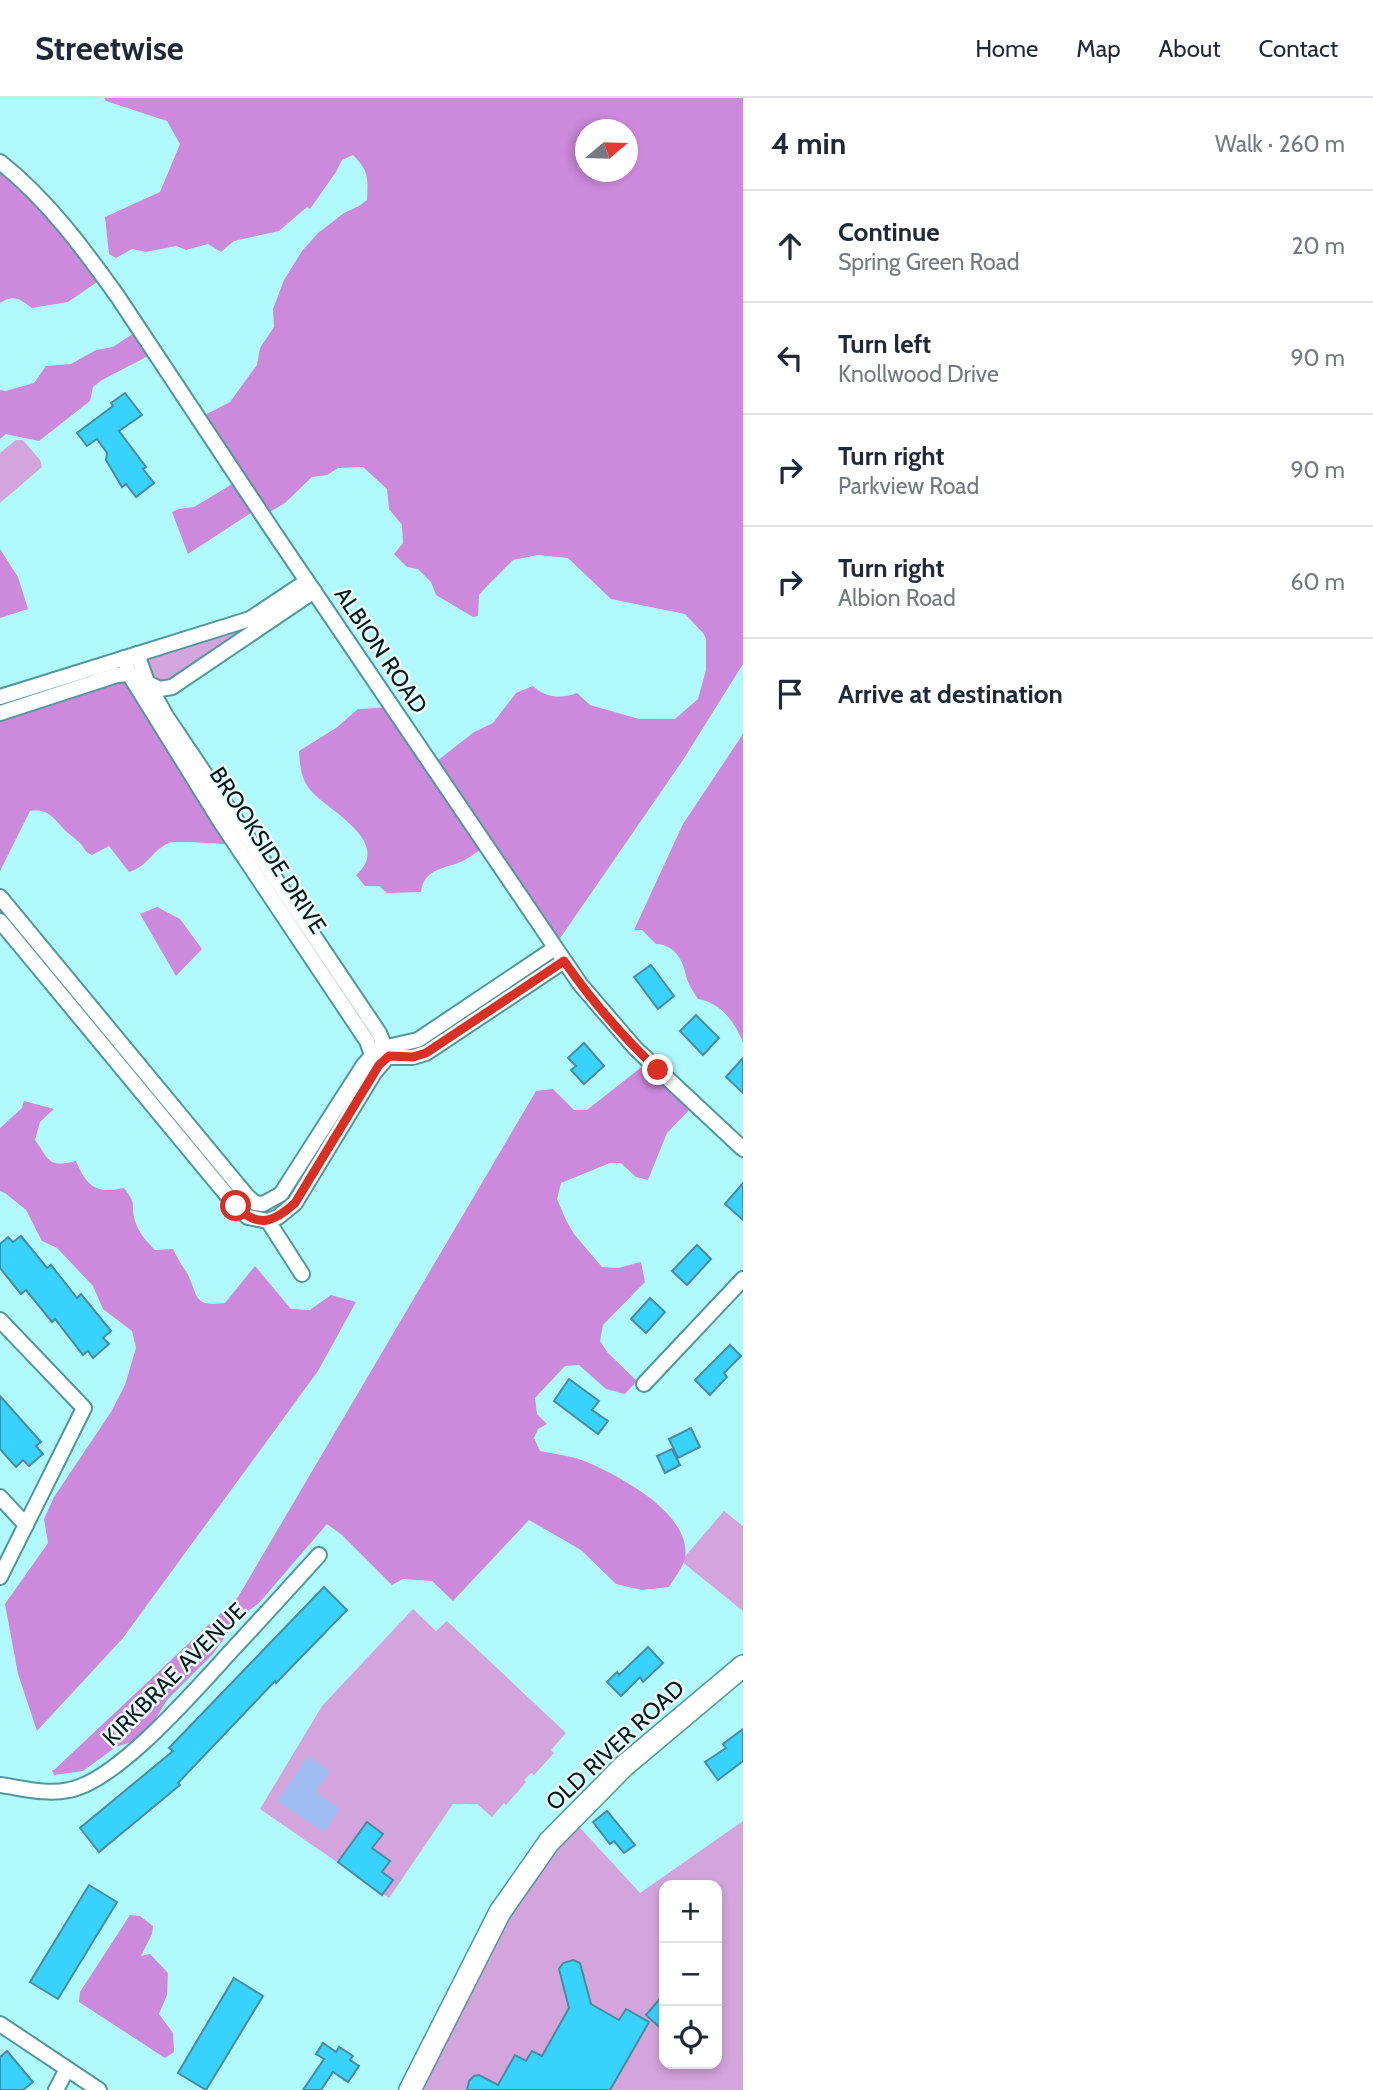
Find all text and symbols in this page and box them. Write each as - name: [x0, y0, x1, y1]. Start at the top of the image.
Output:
- text: Streetwise: [35, 28, 184, 68]
- text: Home: [975, 34, 1038, 63]
- text: Map: [1076, 34, 1121, 63]
- text: About: [1159, 34, 1221, 63]
- text: Contact: [1259, 34, 1338, 63]
- north arrow: [575, 119, 638, 182]
- text: 4 min: [771, 125, 846, 162]
- text: Walk · 260 m: [1215, 130, 1345, 158]
- text: Continue: [838, 216, 940, 248]
- icon: ahead: [771, 227, 809, 265]
- text: 20 m: [1292, 232, 1345, 260]
- text: Spring Green Road: [838, 248, 1020, 276]
- text: Turn left: [838, 328, 931, 360]
- icon: left: [771, 339, 809, 377]
- text: 90 m: [1291, 344, 1345, 372]
- text: Knollwood Drive: [838, 360, 999, 388]
- text: Turn right: [838, 440, 944, 472]
- icon: right: [771, 451, 809, 489]
- text: 90 m: [1291, 456, 1345, 484]
- text: Parkview Road: [838, 472, 979, 500]
- text: Turn right: [838, 552, 944, 584]
- icon: right: [771, 563, 809, 601]
- text: 60 m: [1291, 568, 1345, 596]
- street label: ALBION ROAD: [328, 581, 434, 719]
- text: Albion Road: [838, 584, 956, 612]
- icon: arrive: [771, 675, 809, 713]
- text: Arrive at destination: [838, 678, 1063, 710]
- street label: BROOKSIDE DRIVE: [204, 761, 332, 939]
- route end: [642, 1054, 673, 1085]
- route start: [220, 1190, 251, 1221]
- street label: KIRKBRAE AVENUE: [97, 1597, 251, 1751]
- street label: OLD RIVER ROAD: [540, 1674, 690, 1816]
- map controls: [659, 1880, 722, 2069]
- button: +: [659, 1880, 722, 1943]
- button: −: [659, 1943, 722, 2006]
- button: locate: [659, 2006, 722, 2069]

